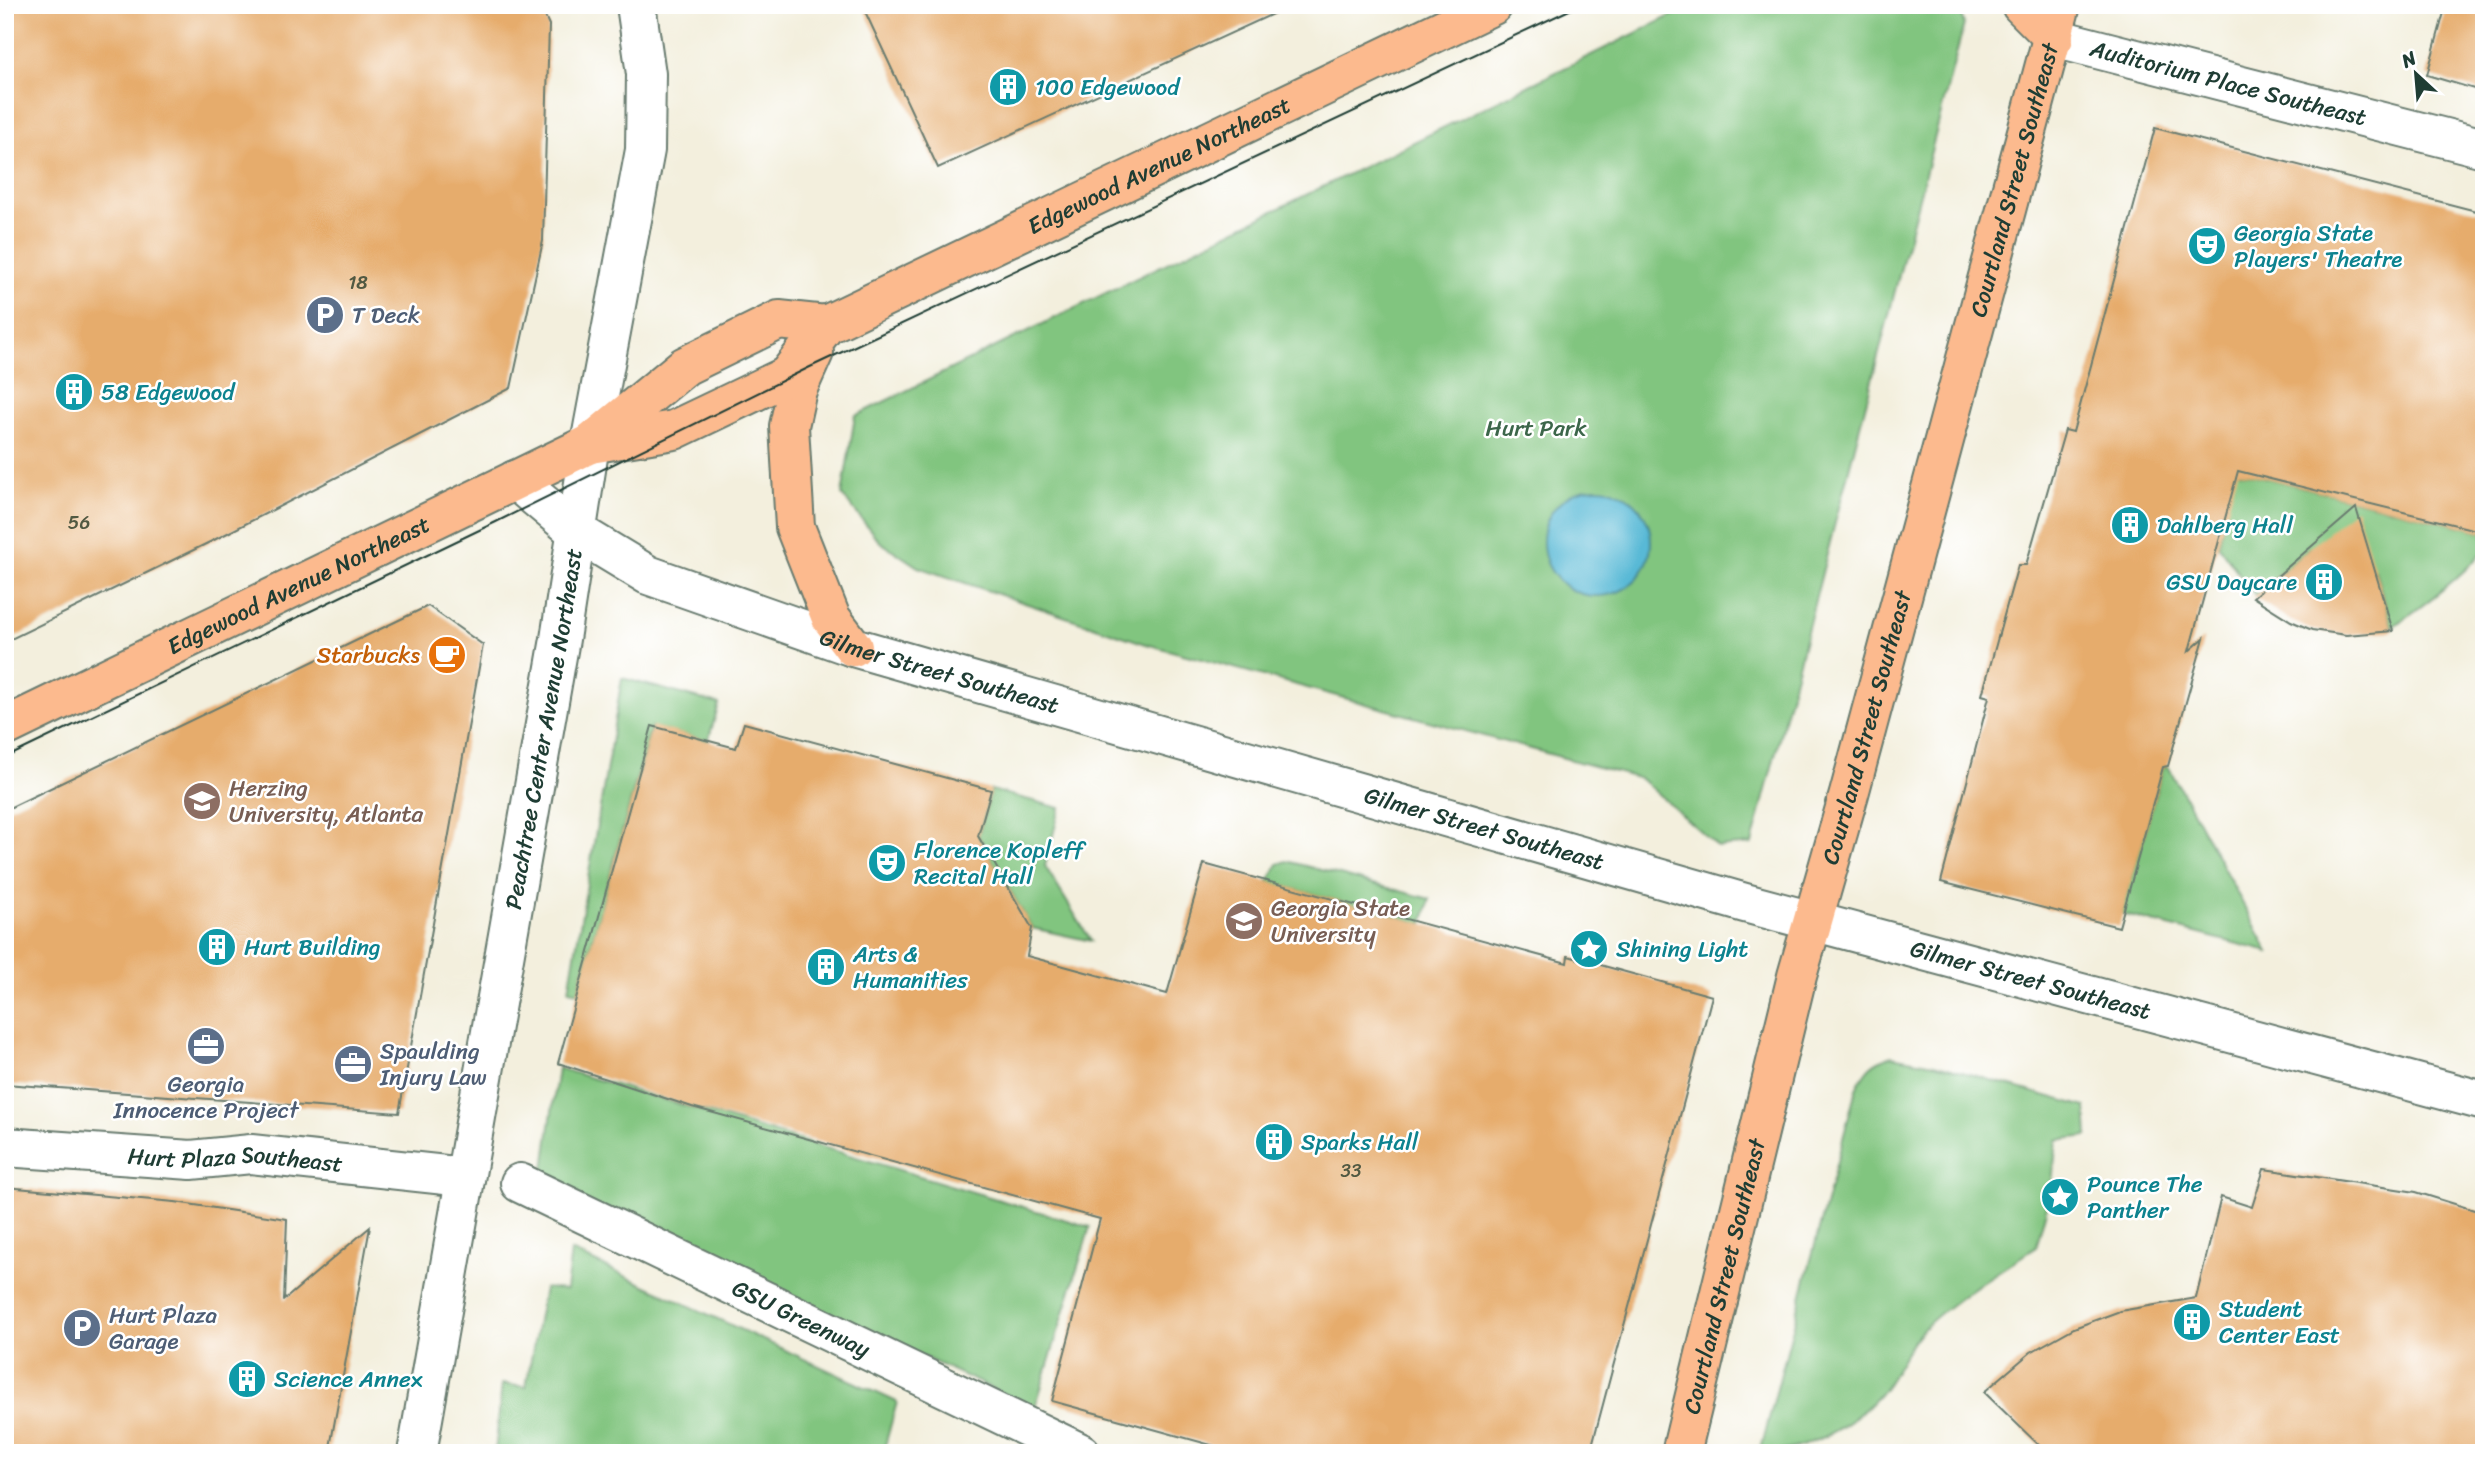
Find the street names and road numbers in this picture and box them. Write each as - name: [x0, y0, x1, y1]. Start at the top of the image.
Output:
- street label: Auditorium Place Southeast: [2085, 28, 2371, 138]
- street label: Courtland Street Southeast: [1958, 37, 2071, 322]
- street label: Edgewood Avenue Northeast: [1020, 85, 1298, 246]
- street label: Edgewood Avenue Northeast: [160, 504, 437, 667]
- street label: Peachtree Center Avenue Northeast: [493, 546, 595, 913]
- street label: Courtland Street Southeast: [1810, 584, 1924, 869]
- street label: Gilmer Street Southeast: [814, 617, 1064, 726]
- street label: Gilmer Street Southeast: [1359, 775, 1609, 883]
- street label: Gilmer Street Southeast: [1906, 928, 2156, 1032]
- street label: Courtland Street Southeast: [1671, 1133, 1778, 1418]
- street label: Hurt Plaza Southeast: [126, 1134, 345, 1185]
- street label: GSU Greenway: [725, 1268, 877, 1370]

